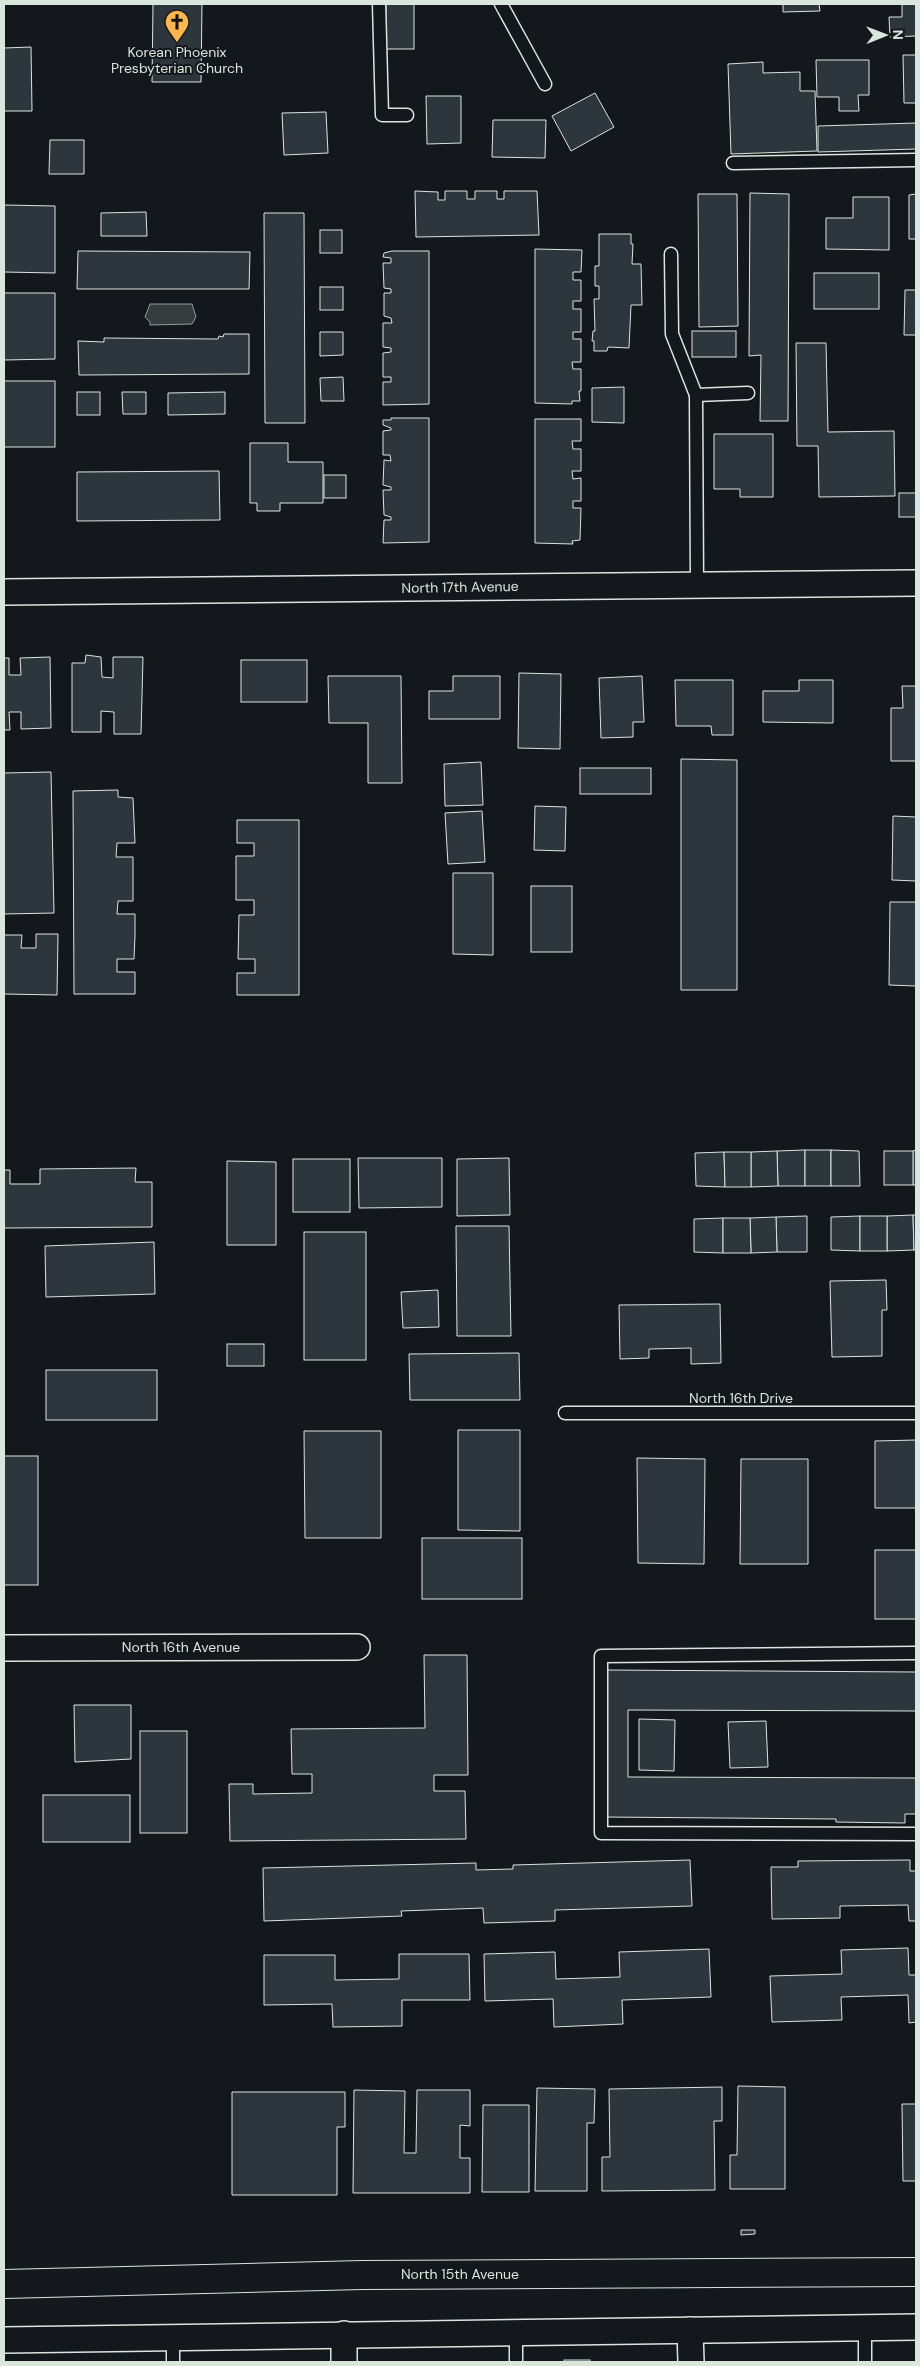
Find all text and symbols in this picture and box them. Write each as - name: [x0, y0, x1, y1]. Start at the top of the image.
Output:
- church icon: Korean Phoenix Presbyterian Church: [164, 9, 190, 43]
- north arrow: [860, 10, 910, 60]
- text: N: [889, 30, 907, 40]
- place label: Korean Phoenix Presbyterian Church: [111, 43, 243, 77]
- street label: North 17th Avenue: [401, 577, 519, 597]
- street label: North 16th Drive: [689, 1389, 793, 1407]
- street label: North 16th Avenue: [122, 1638, 240, 1656]
- street label: North 15th Avenue: [401, 2265, 519, 2283]

